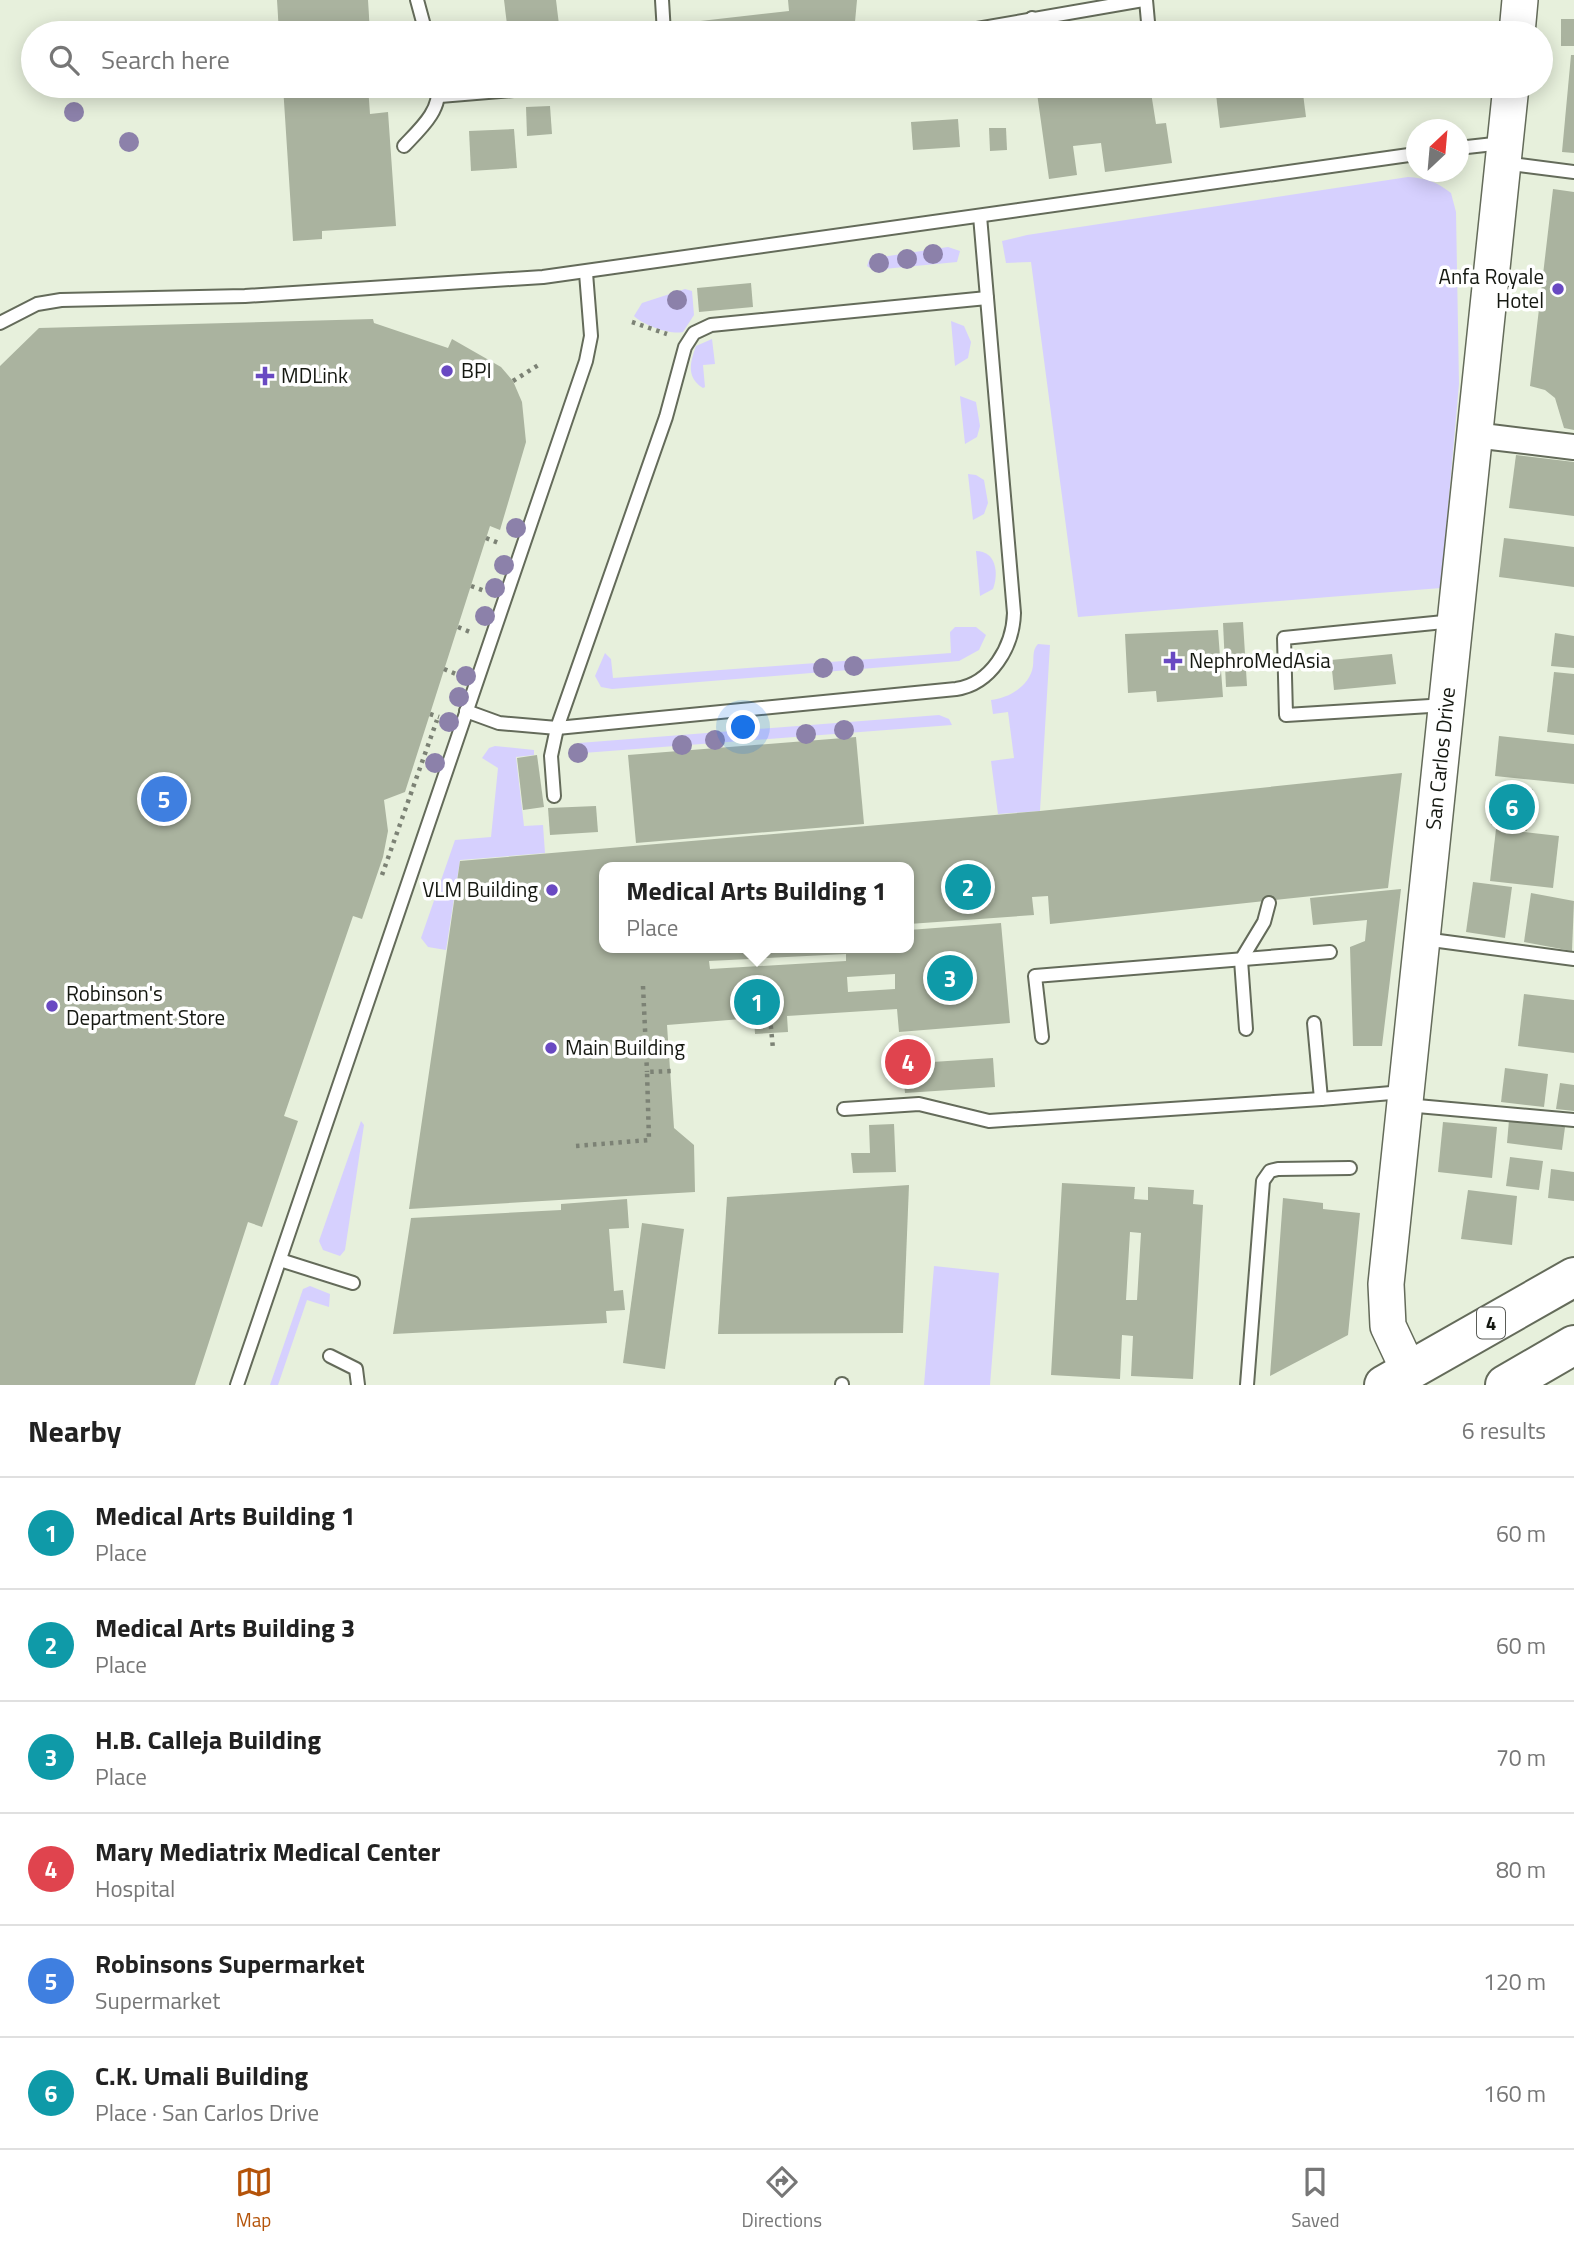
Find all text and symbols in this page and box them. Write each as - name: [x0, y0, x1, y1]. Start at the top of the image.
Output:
- search box: [21, 21, 1553, 98]
- text: Search here: [101, 40, 230, 79]
- icon: search: [45, 41, 83, 79]
- north arrow: [1406, 119, 1469, 182]
- place label: Anfa Royale Hotel: [1439, 260, 1544, 316]
- marker: Anfa Royale Hotel: [1550, 281, 1566, 297]
- place label: BPI: [461, 354, 492, 386]
- place label: MDLink: [281, 359, 348, 391]
- marker: BPI: [439, 363, 455, 379]
- marker: MDLink: [255, 366, 275, 386]
- place label: NephroMedAsia: [1189, 644, 1331, 676]
- marker: NephroMedAsia: [1163, 651, 1183, 671]
- street label: San Carlos Drive: [1416, 685, 1463, 831]
- your location: [726, 710, 760, 744]
- pin: 5: [141, 773, 187, 825]
- pin: 6: [1489, 781, 1535, 833]
- pin: 2: [945, 861, 991, 913]
- popup: [599, 862, 914, 953]
- text: Medical Arts Building 1: [626, 871, 887, 910]
- place label: VLM Building: [422, 873, 538, 905]
- marker: VLM Building: [544, 882, 560, 898]
- text: Place: [626, 910, 678, 945]
- pin: 3: [927, 952, 973, 1004]
- pin: 1: [734, 976, 780, 1028]
- place label: Robinson's Department Store: [66, 977, 225, 1033]
- marker: Robinson's Department Store: [44, 998, 60, 1014]
- place label: Main Building: [565, 1031, 685, 1063]
- pin: 4: [885, 1036, 931, 1088]
- marker: Main Building: [543, 1040, 559, 1056]
- road number: 4: [1477, 1308, 1505, 1338]
- text: Nearby: [28, 1408, 121, 1454]
- text: 6 results: [1462, 1413, 1546, 1448]
- text: Medical Arts Building 1: [95, 1496, 355, 1535]
- text: 1: [45, 1516, 57, 1551]
- text: 60 m: [1496, 1516, 1546, 1551]
- text: Place: [95, 1535, 147, 1570]
- text: Medical Arts Building 3: [95, 1608, 355, 1647]
- text: 2: [45, 1628, 57, 1663]
- text: 60 m: [1496, 1628, 1546, 1663]
- text: Place: [95, 1647, 147, 1682]
- text: H.B. Calleja Building: [95, 1720, 321, 1759]
- text: 3: [45, 1740, 57, 1775]
- text: 70 m: [1496, 1740, 1546, 1775]
- text: Place: [95, 1759, 147, 1794]
- text: Mary Mediatrix Medical Center: [95, 1832, 441, 1871]
- text: 4: [45, 1852, 57, 1887]
- text: 80 m: [1496, 1852, 1546, 1887]
- text: Hospital: [95, 1871, 175, 1906]
- text: Robinsons Supermarket: [95, 1944, 365, 1983]
- text: 5: [45, 1964, 57, 1999]
- text: 120 m: [1483, 1964, 1546, 1999]
- text: Supermarket: [95, 1983, 220, 2018]
- text: C.K. Umali Building: [95, 2056, 308, 2095]
- text: 6: [45, 2076, 57, 2111]
- text: 160 m: [1483, 2076, 1546, 2111]
- text: Place · San Carlos Drive: [95, 2095, 319, 2130]
- tab: Map: [235, 2163, 273, 2234]
- tab: Directions: [742, 2163, 822, 2234]
- tab: Saved: [1291, 2163, 1339, 2234]

